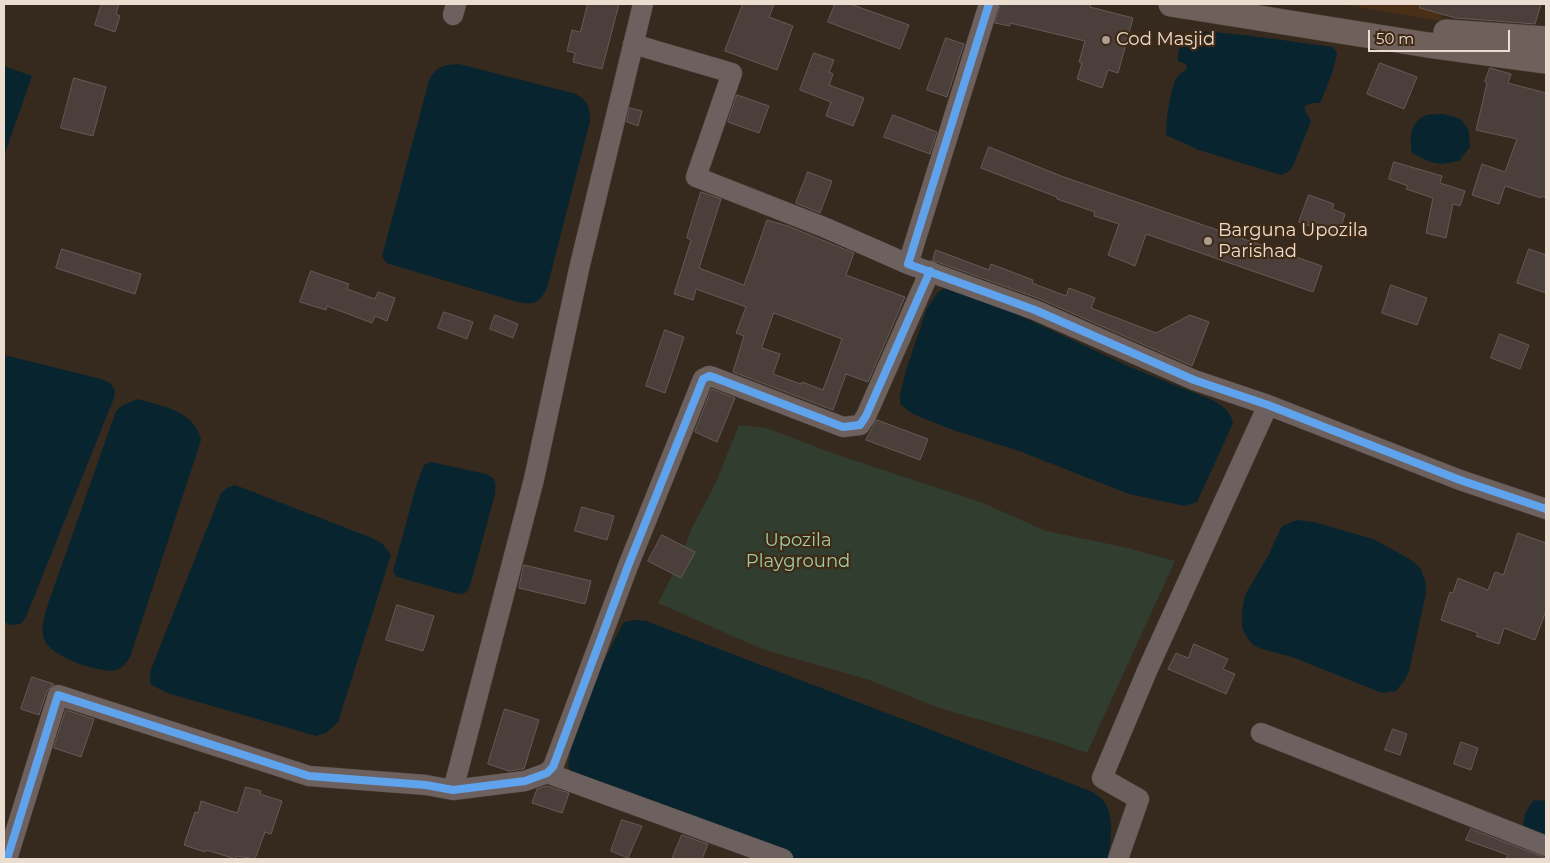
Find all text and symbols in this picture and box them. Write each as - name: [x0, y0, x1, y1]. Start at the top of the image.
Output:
- scale bar: [1370, 20, 1512, 52]
- place label: Cod Masjid: [1116, 29, 1215, 51]
- text: 50 m: [1376, 29, 1414, 48]
- marker: Cod Masjid: [1100, 34, 1112, 46]
- place label: Barguna Upozila Parishad: [1218, 220, 1368, 262]
- marker: Barguna Upozila Parishad: [1202, 235, 1214, 247]
- park label: Upozila Playground: [746, 530, 850, 572]

